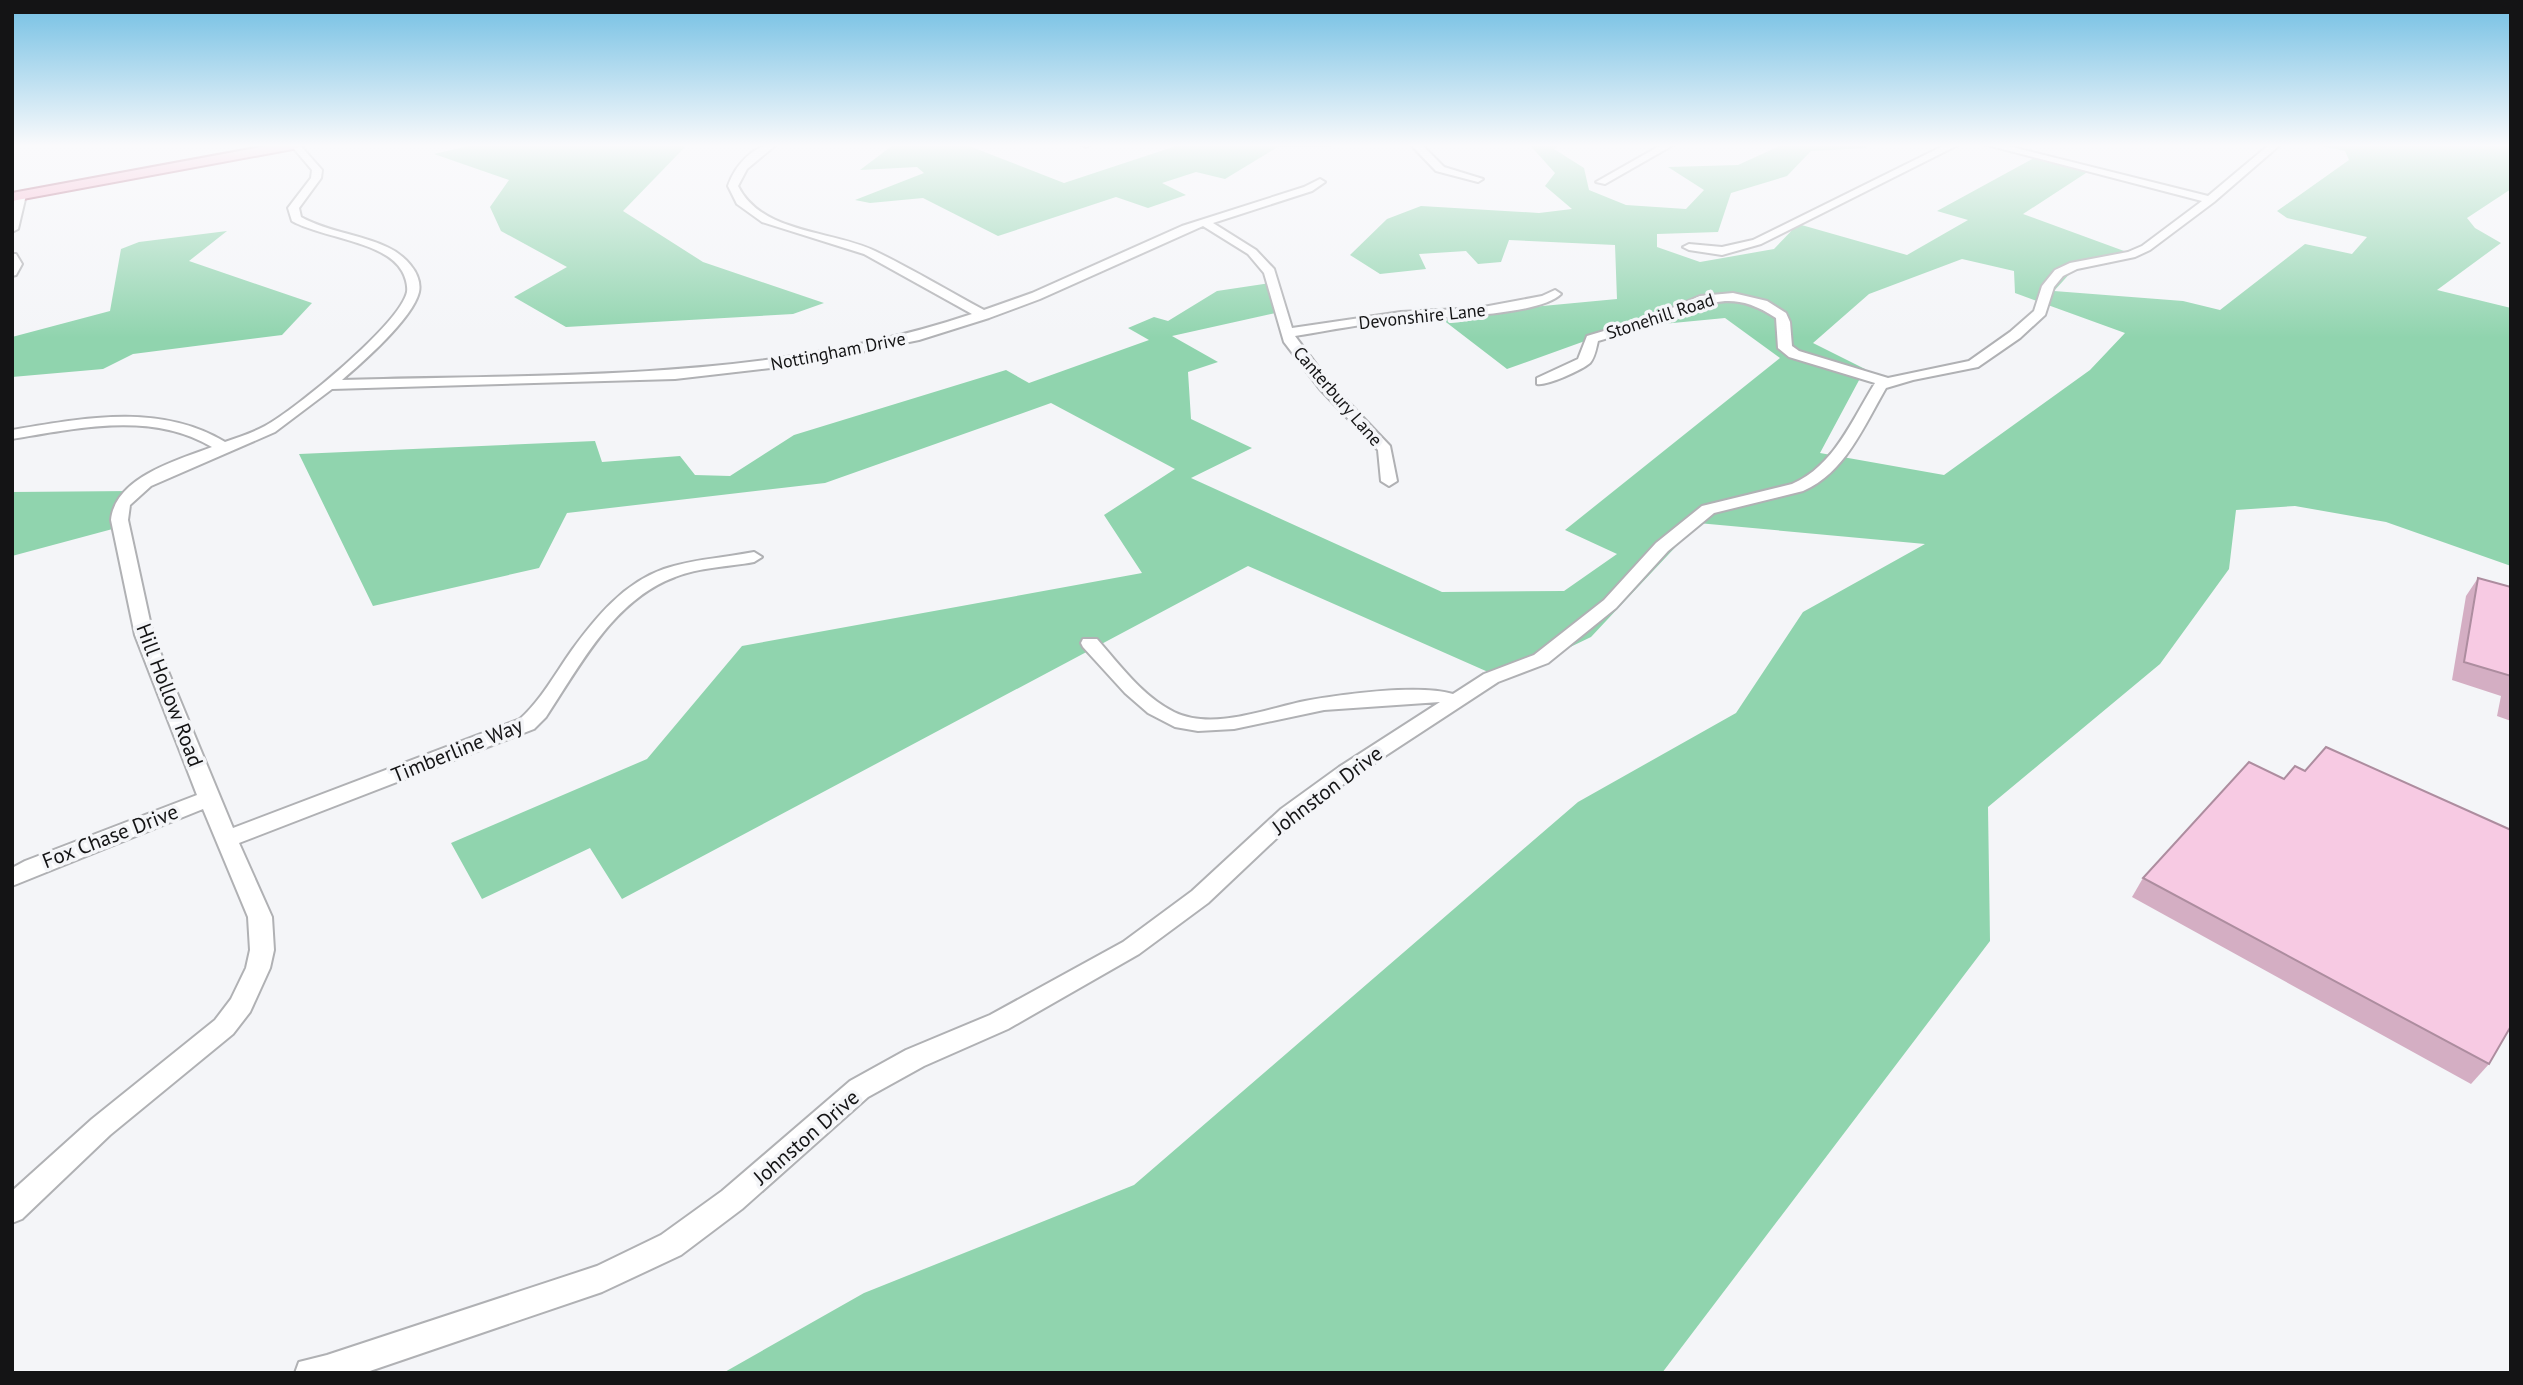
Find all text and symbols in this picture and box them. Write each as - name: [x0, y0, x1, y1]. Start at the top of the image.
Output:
- street label: Stonehill Road: [1603, 288, 1717, 344]
- street label: Devonshire Lane: [1357, 298, 1487, 334]
- street label: Nottingham Drive: [769, 327, 907, 375]
- street label: Canterbury Lane: [1288, 341, 1388, 451]
- street label: Hill Hollow Road: [130, 620, 210, 770]
- street label: Timberline Way: [387, 711, 527, 789]
- street label: Johnston Drive: [1266, 740, 1388, 841]
- street label: Fox Chase Drive: [38, 798, 182, 874]
- street label: Johnston Drive: [747, 1084, 864, 1191]

